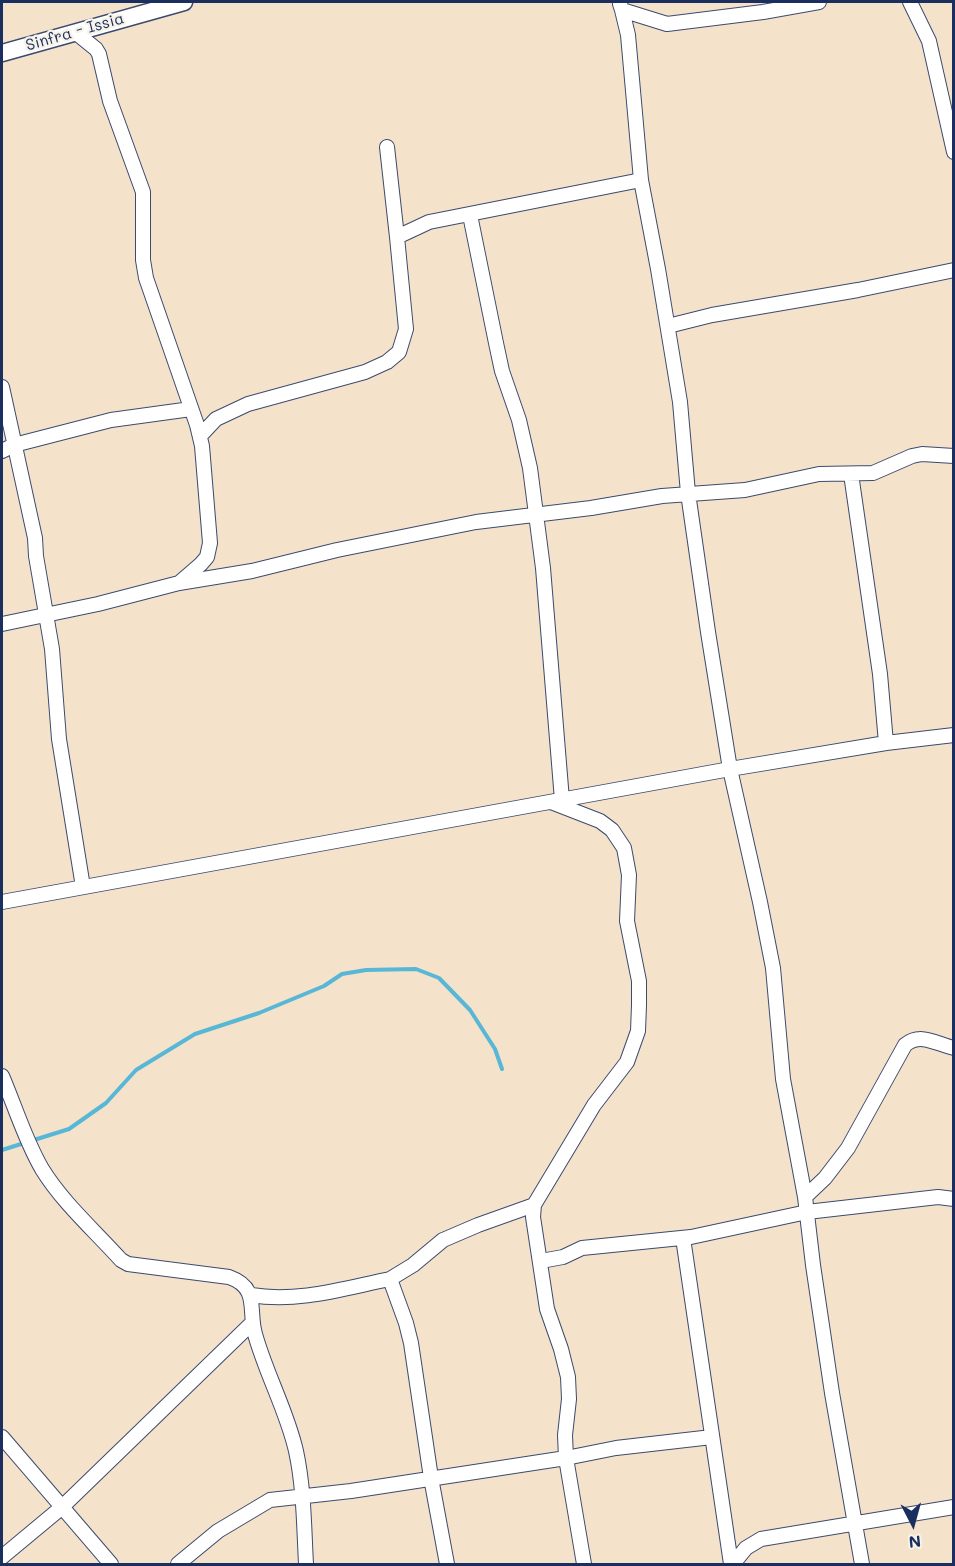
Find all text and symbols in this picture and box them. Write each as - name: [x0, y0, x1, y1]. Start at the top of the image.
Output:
- street label: Sinfra - Issia: [24, 9, 126, 55]
- north arrow: [883, 1494, 943, 1554]
- text: N: [908, 1531, 922, 1553]

